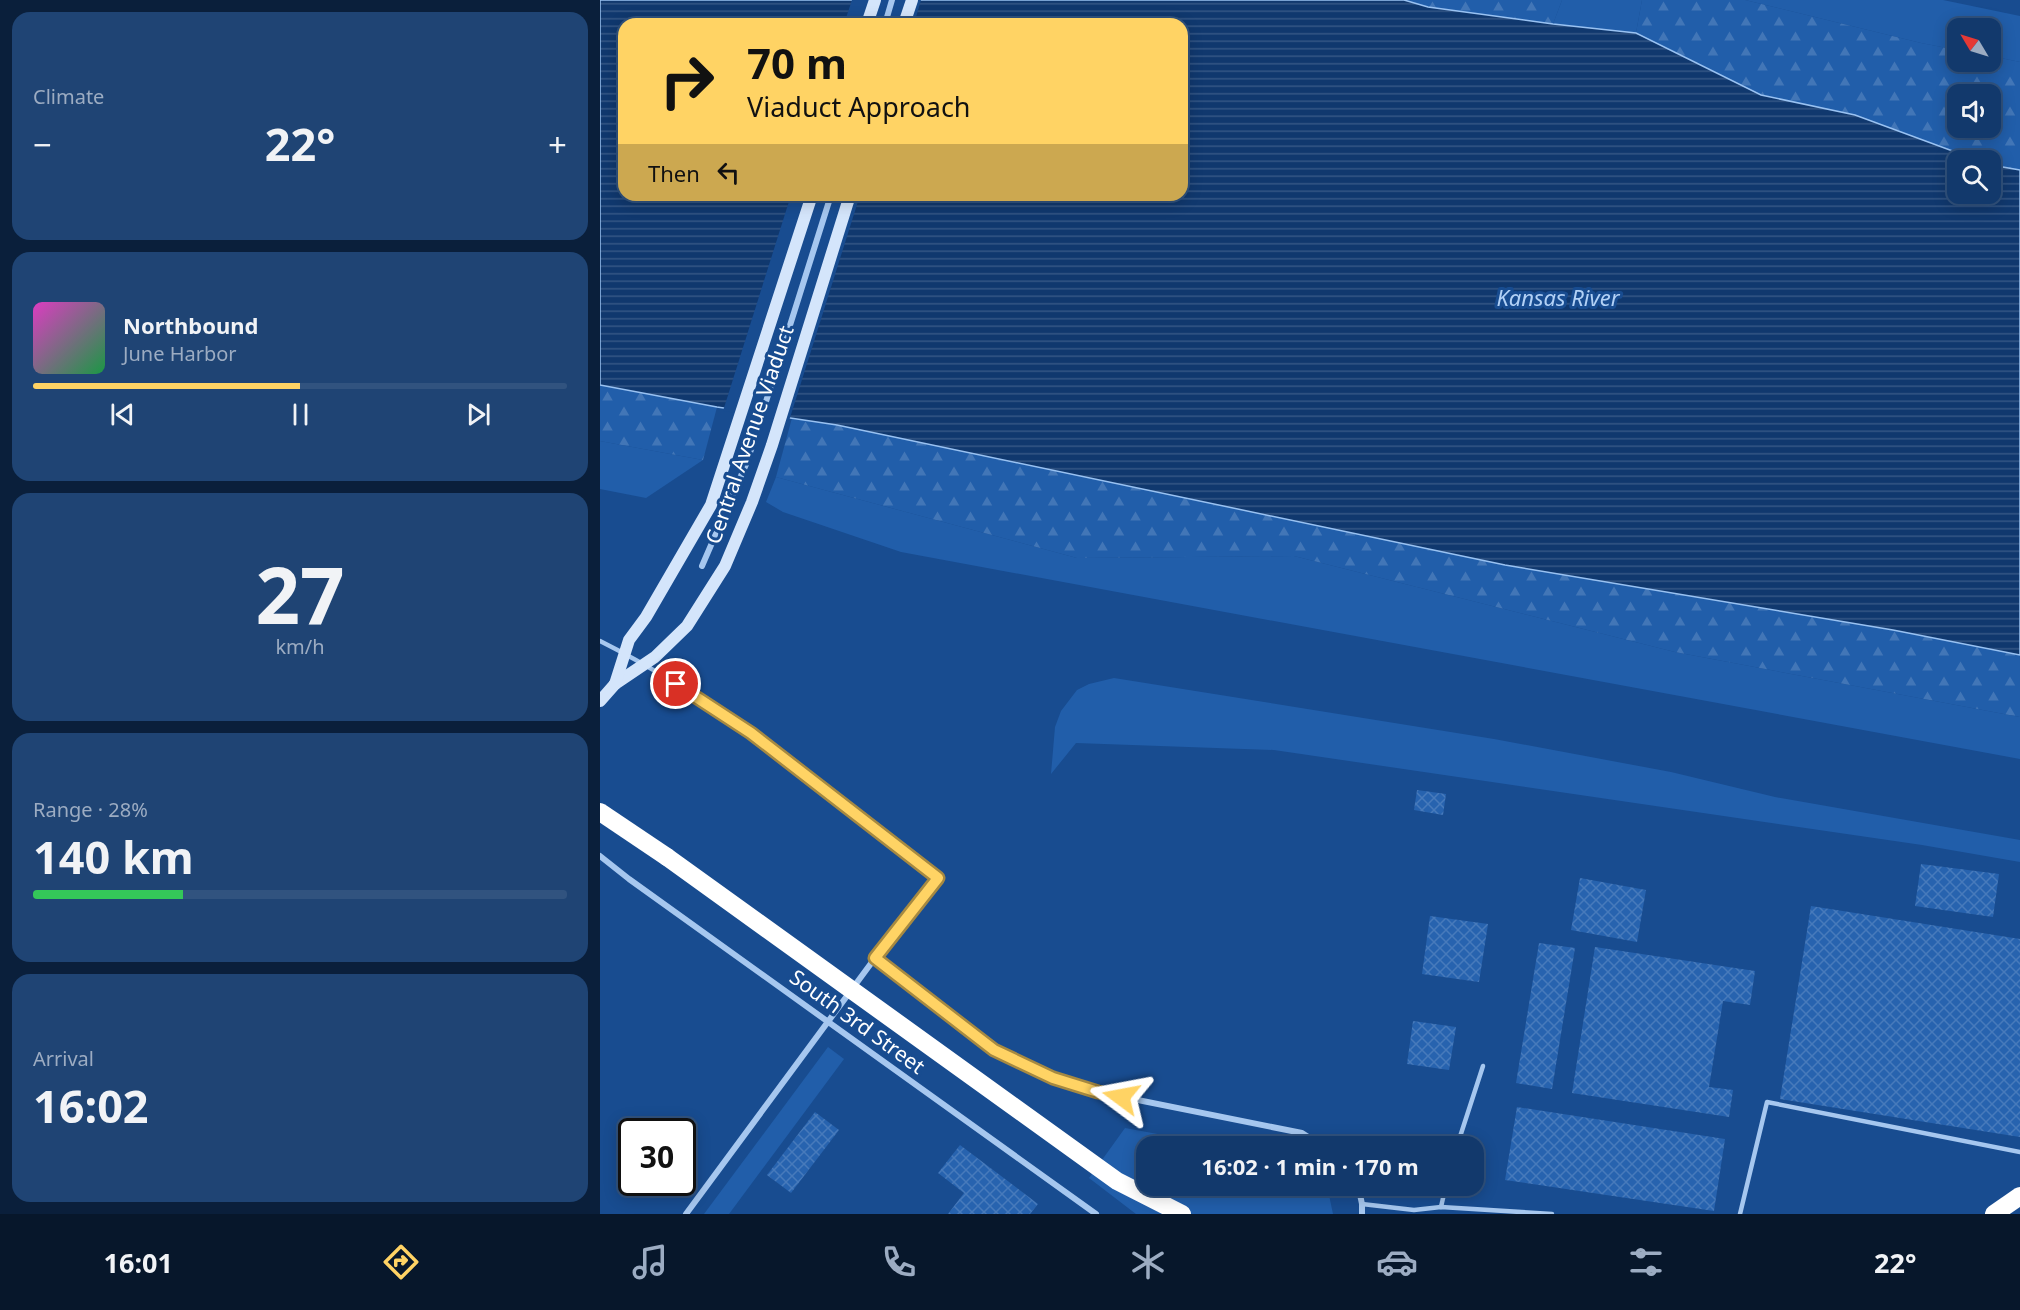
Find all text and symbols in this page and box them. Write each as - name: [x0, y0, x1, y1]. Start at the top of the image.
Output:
- north arrow: [1947, 18, 2001, 72]
- map controls: [1947, 18, 2001, 204]
- text: 70 m: [747, 34, 847, 91]
- icon: right: [648, 42, 726, 120]
- text: Climate: [33, 83, 104, 110]
- button: sound: [1947, 84, 2001, 138]
- text: Viaduct Approach: [747, 88, 971, 125]
- text: 22°: [265, 113, 335, 174]
- text: −: [33, 122, 52, 167]
- text: +: [548, 122, 567, 167]
- button: search: [1947, 150, 2001, 204]
- icon: left: [712, 156, 745, 189]
- text: Then: [648, 158, 700, 188]
- water label: Kansas River: [1496, 282, 1621, 312]
- text: Northbound: [123, 310, 258, 340]
- street label: Central Avenue Viaduct: [699, 321, 800, 548]
- text: June Harbor: [123, 340, 237, 367]
- icon: previous: [106, 398, 139, 431]
- icon: pause: [284, 398, 317, 431]
- icon: next: [462, 398, 495, 431]
- text: 27: [255, 541, 345, 647]
- text: km/h: [275, 633, 325, 660]
- pin: [650, 658, 701, 709]
- icon: arrive: [659, 667, 692, 700]
- text: Range · 28%: [33, 796, 148, 823]
- text: 140 km: [33, 826, 194, 887]
- street label: South 3rd Street: [784, 963, 931, 1080]
- text: Arrival: [33, 1045, 94, 1072]
- position arrow: [1089, 1065, 1153, 1129]
- text: 16:02: [33, 1075, 149, 1136]
- speed limit sign: 30: [618, 1118, 696, 1196]
- text: 16:02 · 1 min · 170 m: [1201, 1151, 1419, 1181]
- icon: directions: [380, 1241, 422, 1283]
- icon: music: [629, 1241, 671, 1283]
- icon: phone: [878, 1241, 920, 1283]
- icon: climate: [1127, 1241, 1169, 1283]
- icon: car: [1376, 1241, 1418, 1283]
- icon: filters: [1625, 1241, 1667, 1283]
- text: 16:01: [104, 1244, 173, 1281]
- text: 22°: [1874, 1244, 1916, 1281]

